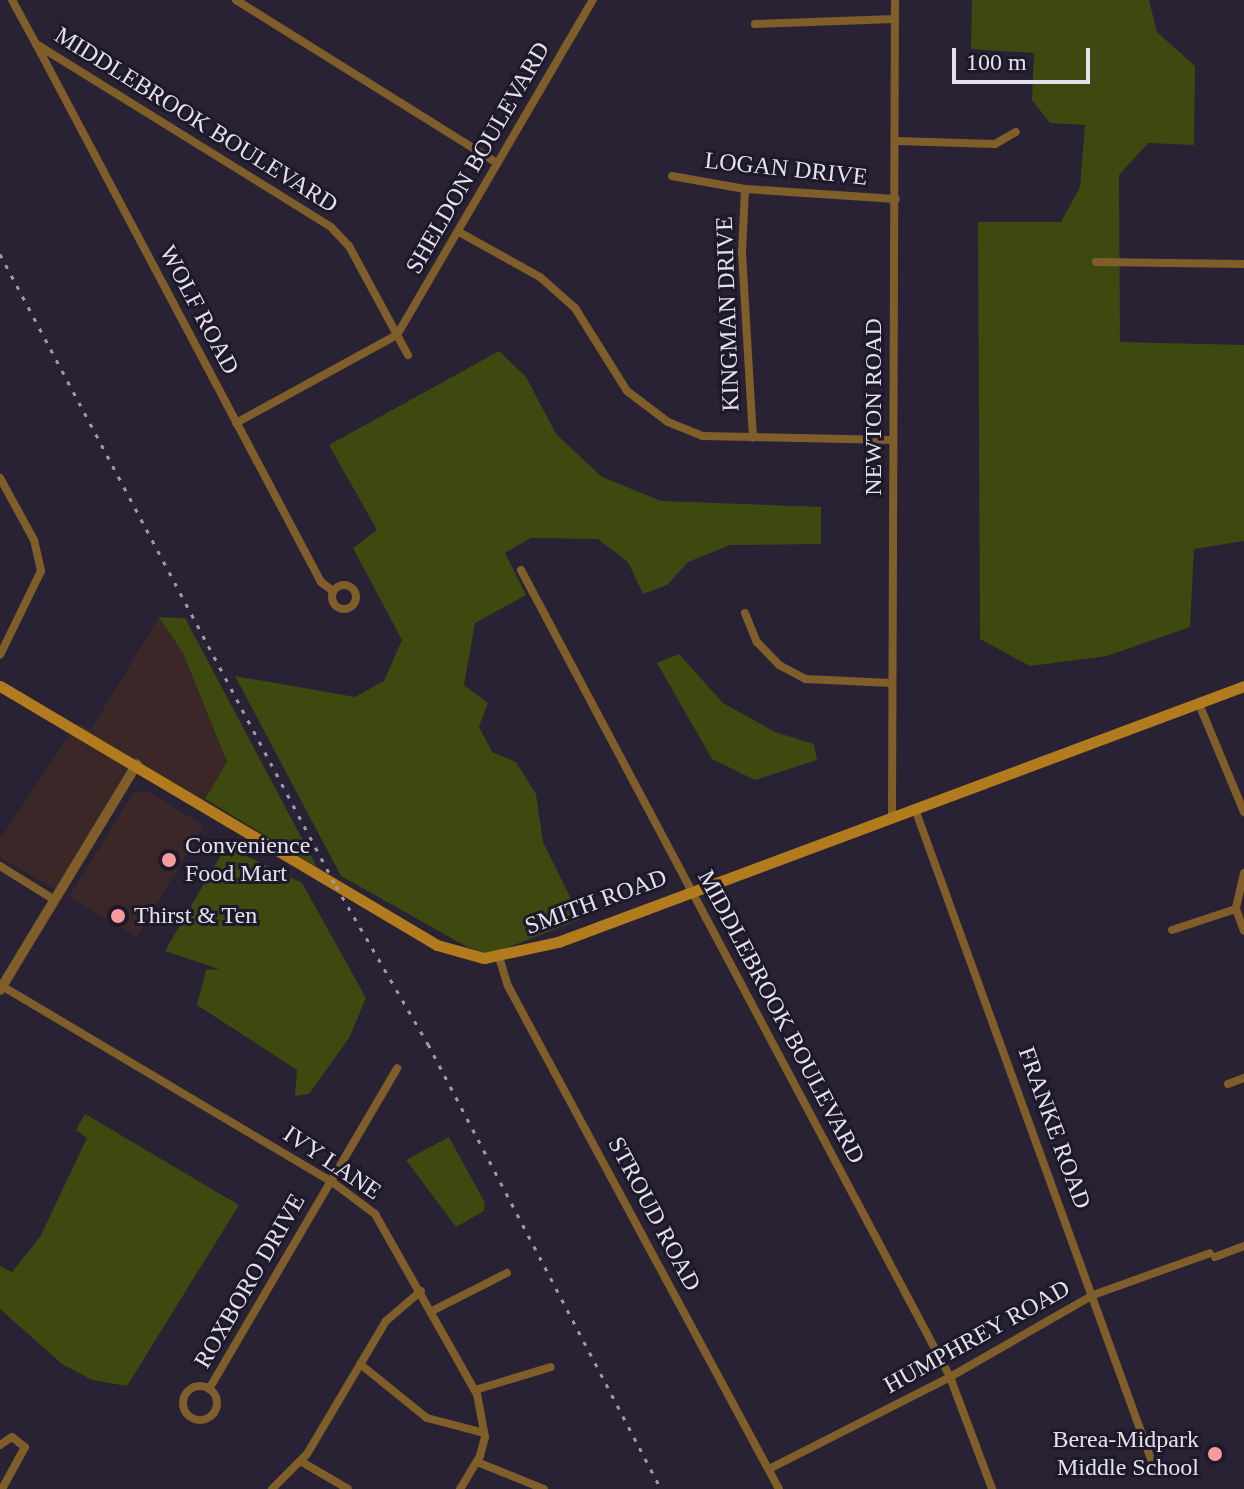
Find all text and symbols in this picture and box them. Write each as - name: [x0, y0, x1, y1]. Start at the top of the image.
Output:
- street label: MIDDLEBROOK BOULEVARD: [49, 21, 343, 219]
- scale bar: [956, 32, 1094, 82]
- street label: SHELDON BOULEVARD: [400, 37, 556, 279]
- text: 100 m: [966, 49, 1027, 75]
- street label: LOGAN DRIVE: [703, 146, 869, 192]
- street label: KINGMAN DRIVE: [710, 216, 746, 412]
- street label: WOLF ROAD: [153, 241, 245, 379]
- street label: NEWTON ROAD: [860, 318, 888, 496]
- place label: Convenience Food Mart: [185, 832, 310, 888]
- marker: Convenience Food Mart: [160, 851, 178, 869]
- street label: SMITH ROAD: [521, 863, 671, 941]
- street label: MIDDLEBROOK BOULEVARD: [691, 865, 871, 1169]
- place label: Thirst & Ten: [134, 902, 258, 930]
- marker: Thirst & Ten: [109, 907, 127, 925]
- street label: FRANKE ROAD: [1011, 1043, 1097, 1213]
- street label: IVY LANE: [277, 1120, 387, 1206]
- street label: STROUD ROAD: [601, 1132, 707, 1296]
- street label: ROXBORO DRIVE: [188, 1189, 312, 1373]
- street label: HUMPHREY ROAD: [879, 1274, 1075, 1400]
- place label: Berea-Midpark Middle School: [1052, 1426, 1199, 1482]
- marker: Berea-Midpark Middle School: [1206, 1445, 1224, 1463]

